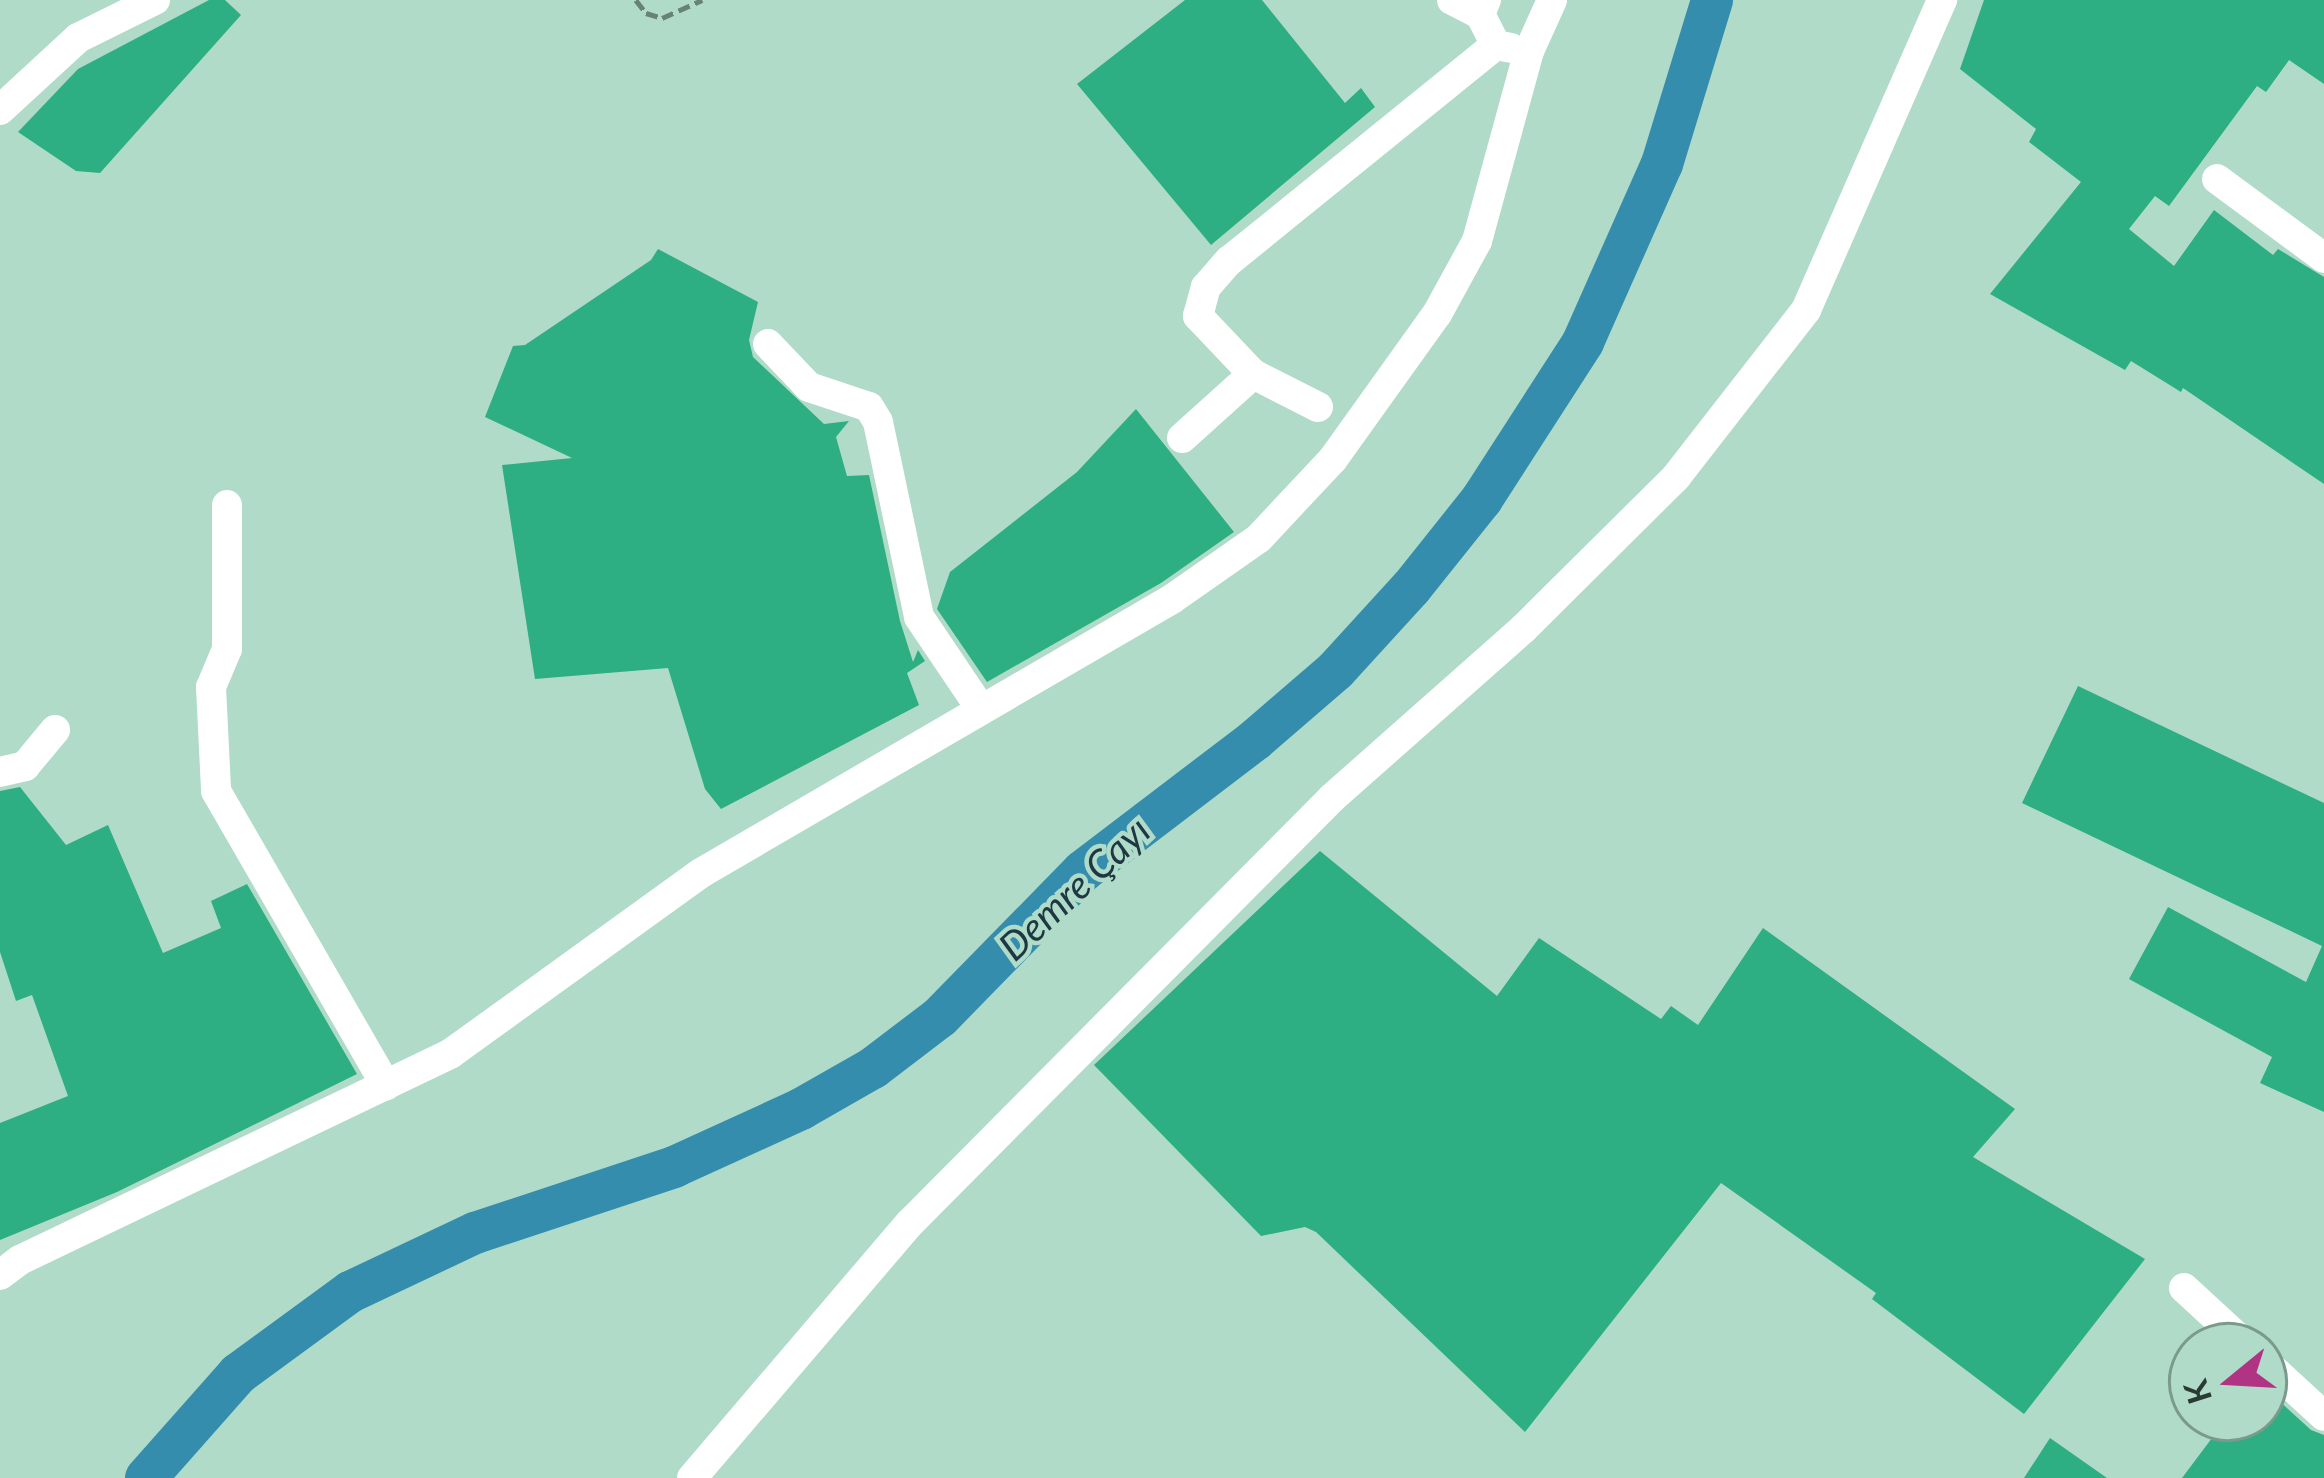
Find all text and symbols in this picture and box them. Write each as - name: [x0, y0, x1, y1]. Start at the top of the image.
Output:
- water label: Demre Çayı: [989, 806, 1159, 970]
- north arrow: [2168, 1322, 2288, 1442]
- text: K: [2174, 1375, 2219, 1409]

